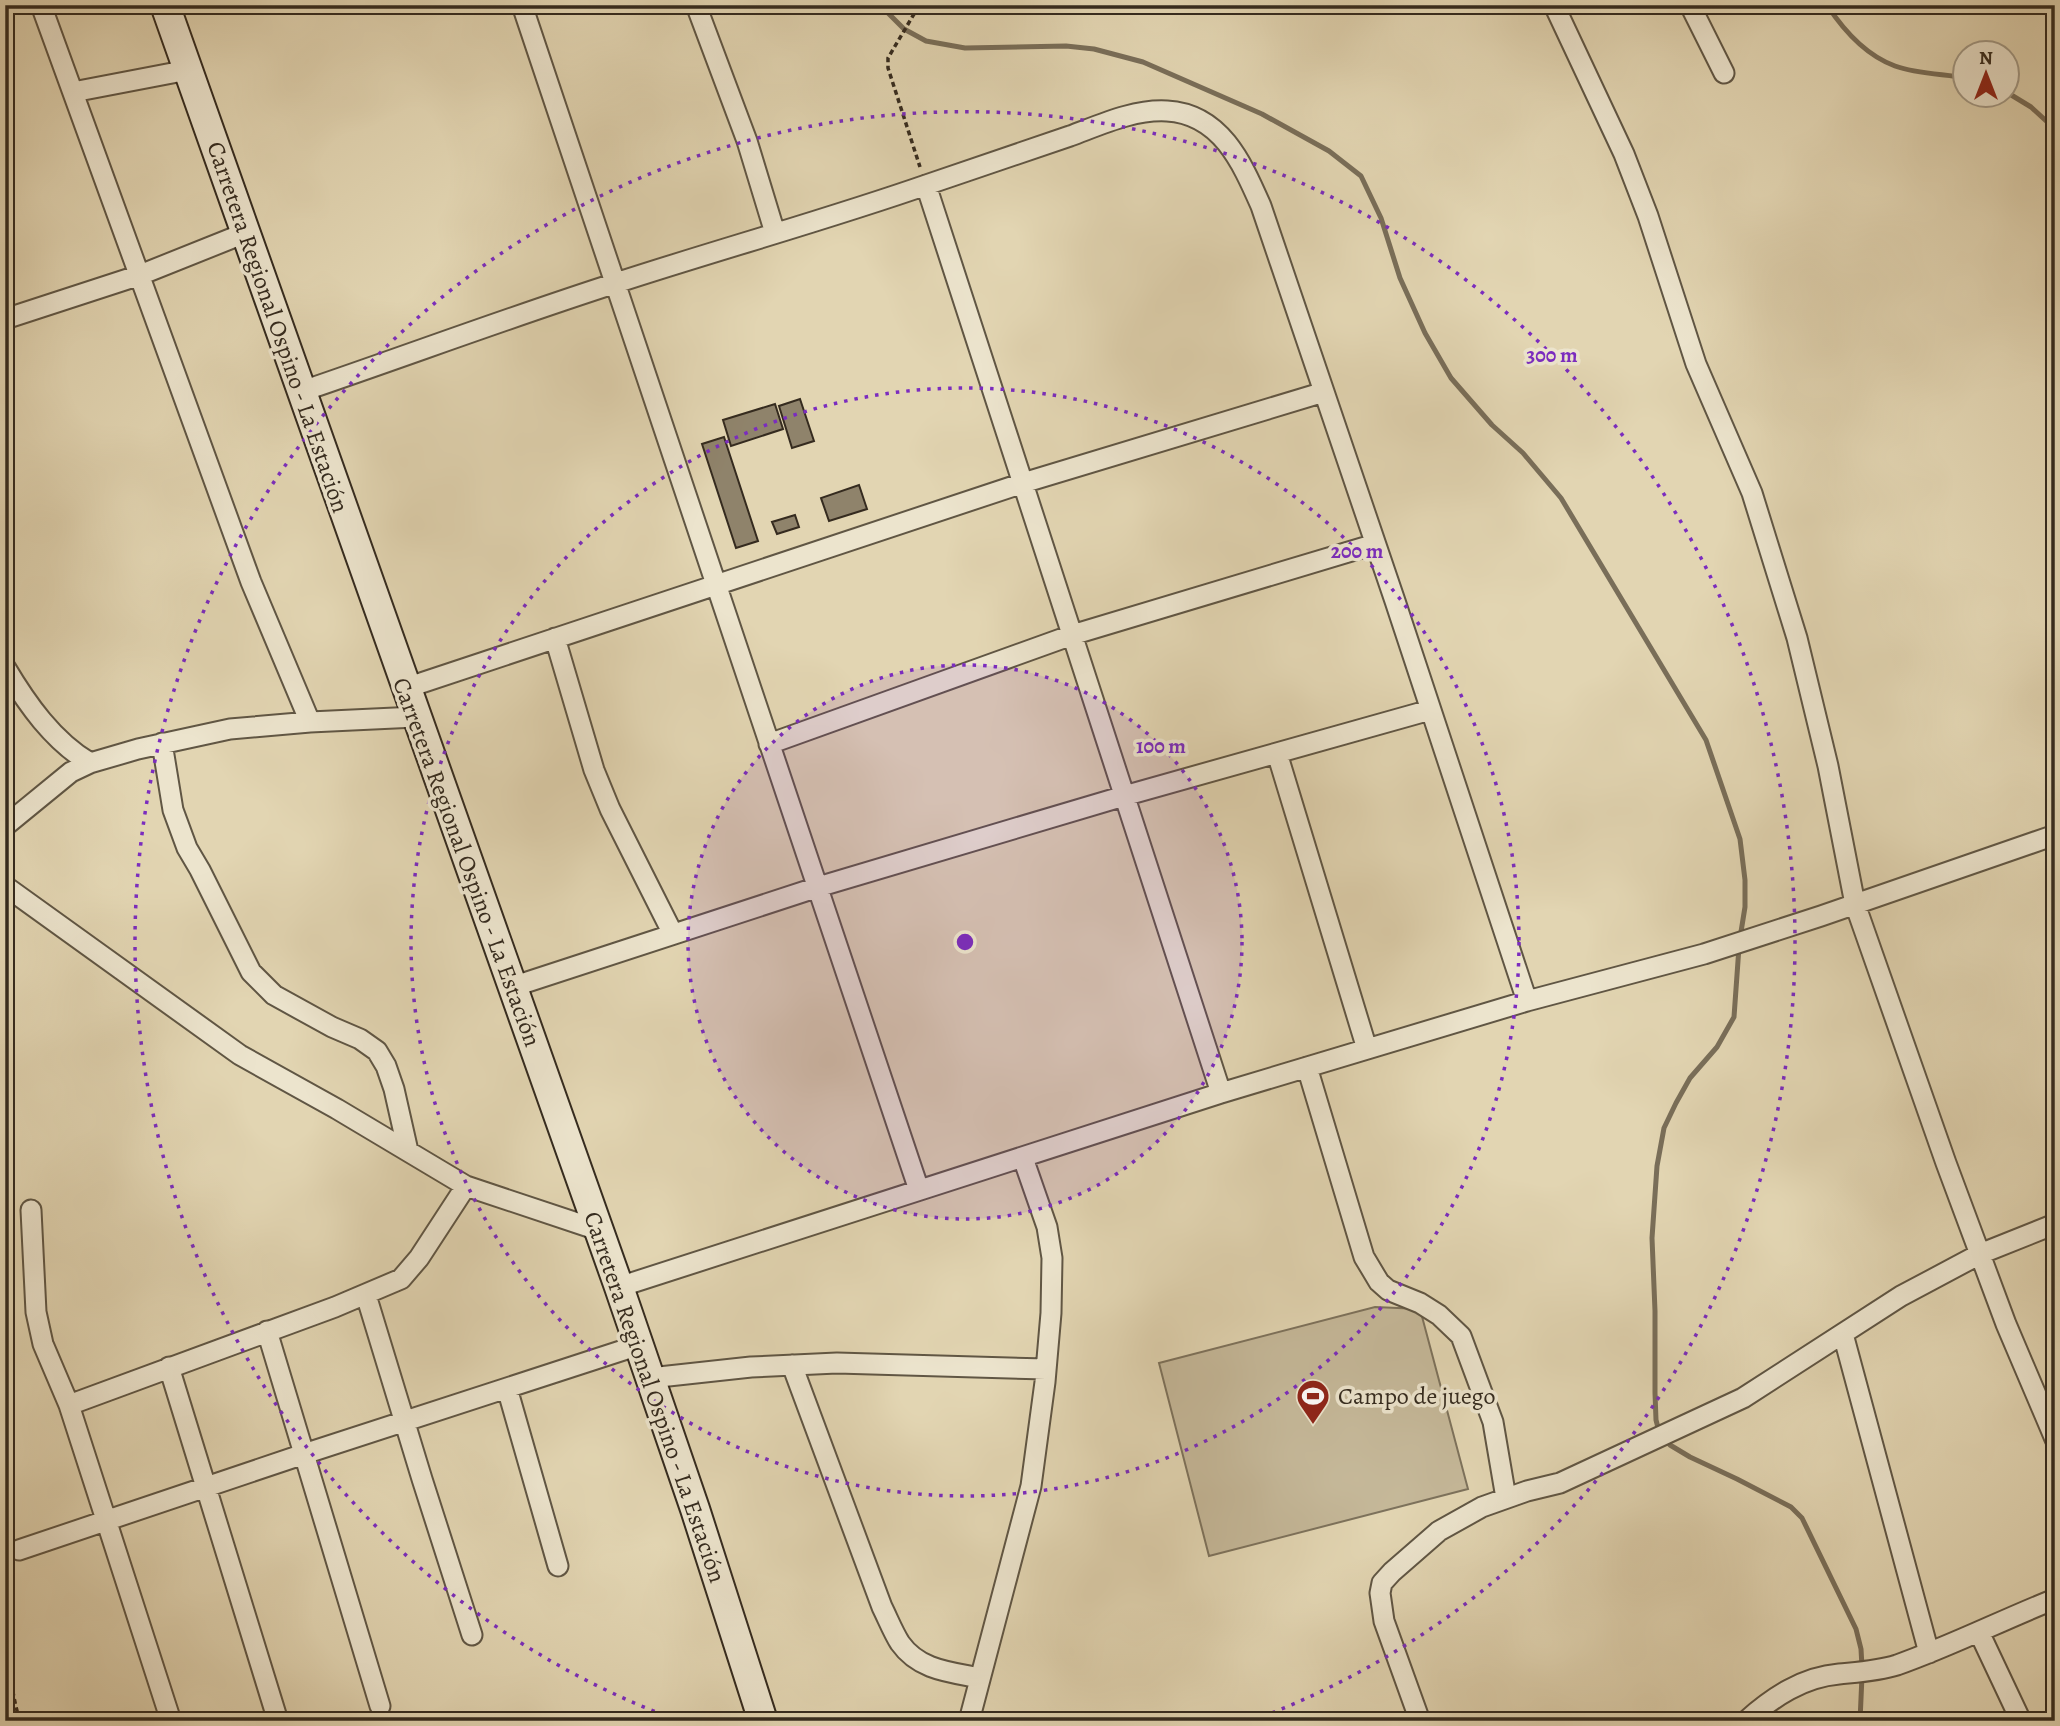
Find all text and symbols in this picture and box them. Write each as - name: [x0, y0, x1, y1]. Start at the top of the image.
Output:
- north arrow: [1952, 38, 2022, 108]
- text: N: [1979, 45, 1993, 71]
- street label: Carretera Regional Ospino - La Estación: [199, 137, 357, 517]
- text: 300 m: [1526, 341, 1578, 369]
- text: 200 m: [1331, 537, 1384, 565]
- street label: Carretera Regional Ospino - La Estación: [385, 673, 549, 1051]
- text: 100 m: [1136, 732, 1186, 760]
- centre of rings: [953, 930, 977, 954]
- street label: Carretera Regional Ospino - La Estación: [576, 1207, 734, 1587]
- sports icon: Campo de juego: [1294, 1377, 1332, 1426]
- place label: Campo de juego: [1338, 1380, 1495, 1412]

